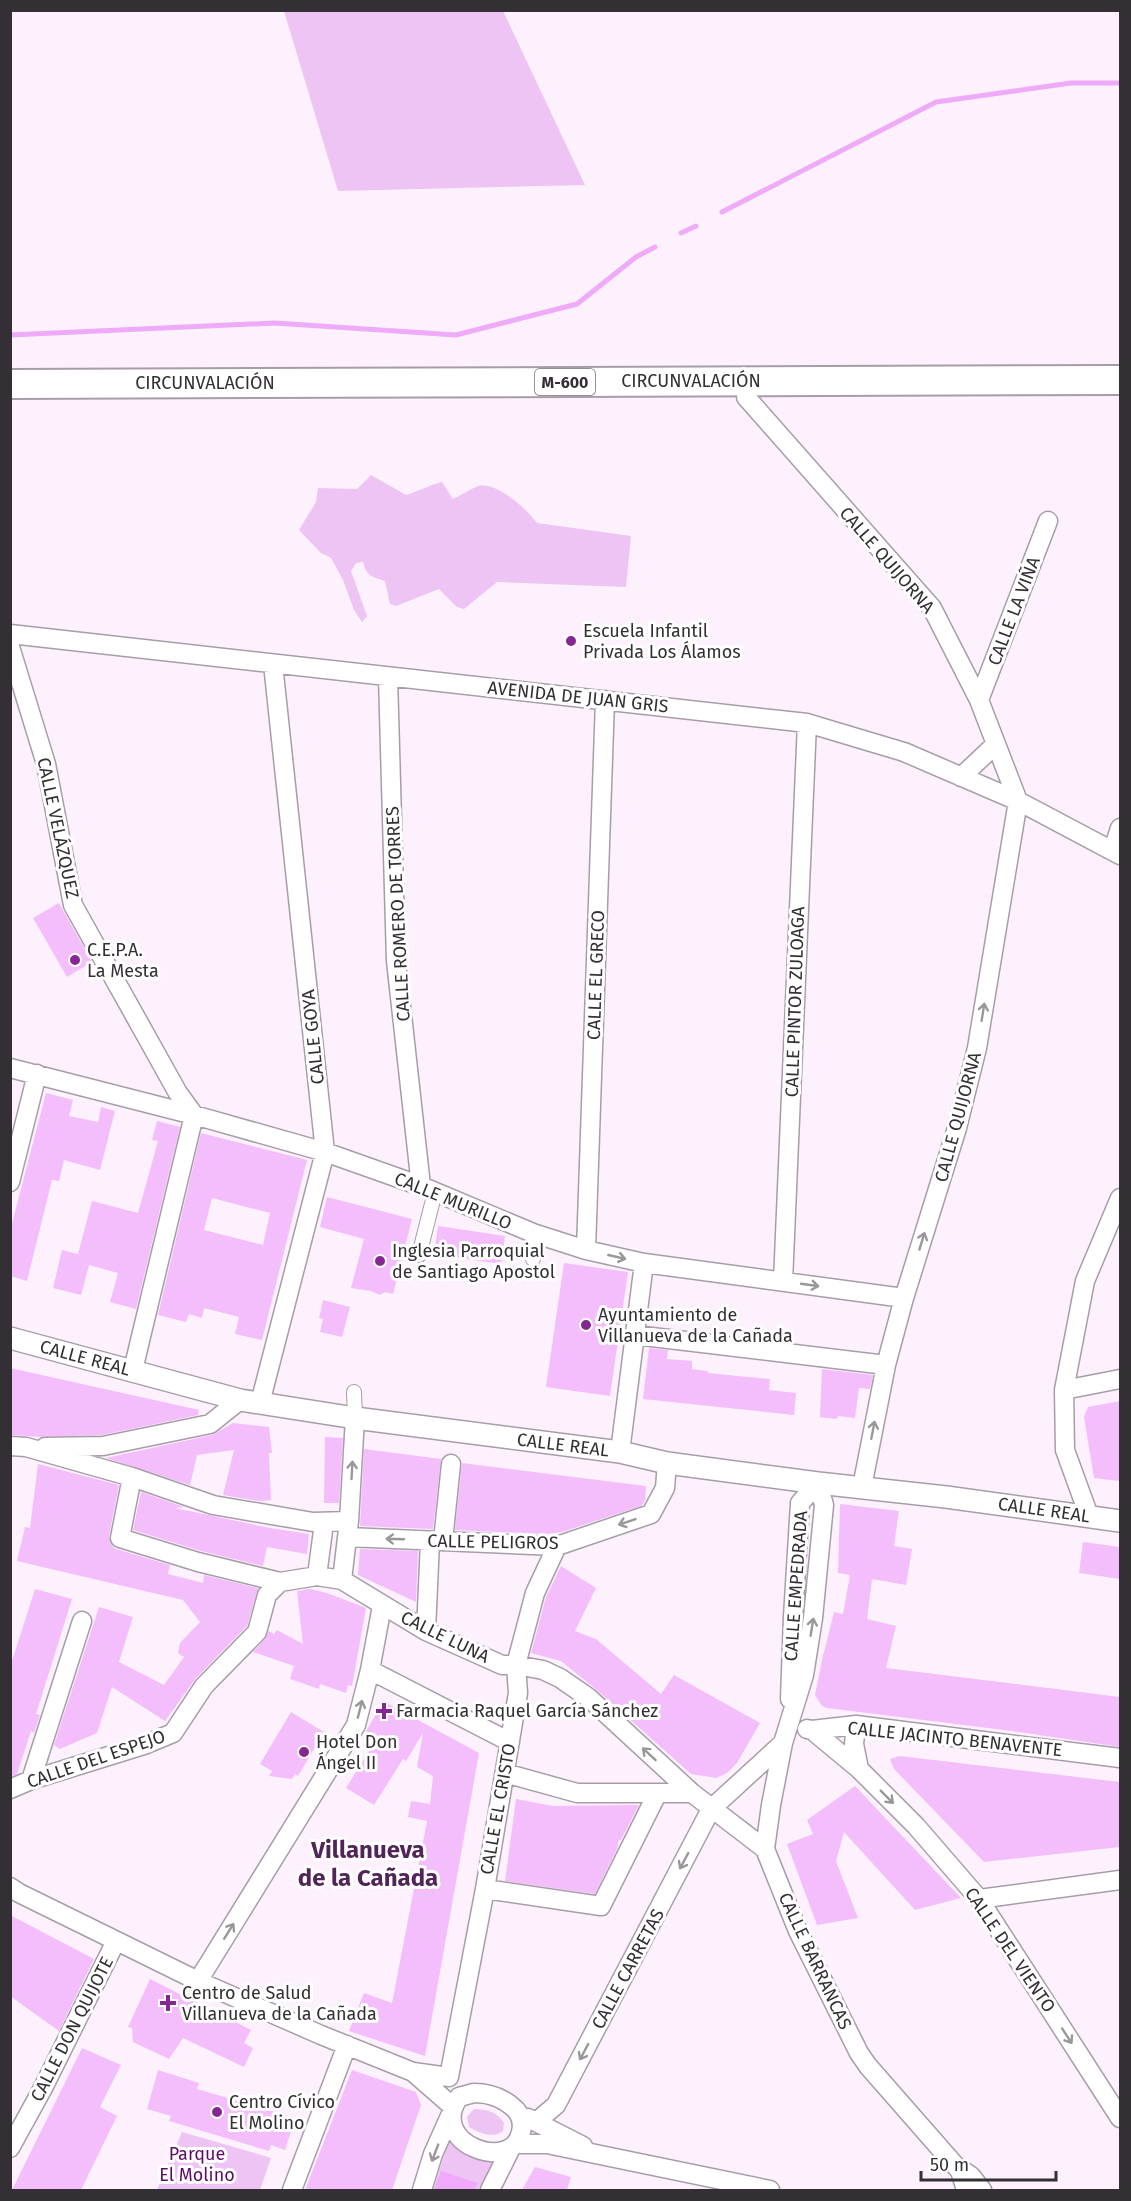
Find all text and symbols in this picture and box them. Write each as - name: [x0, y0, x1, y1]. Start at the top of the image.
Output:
- road number: M-600: [535, 369, 595, 395]
- street label: CIRCUNVALACIÓN: [621, 370, 761, 392]
- street label: CIRCUNVALACIÓN: [135, 372, 275, 394]
- street label: CALLE QUIJORNA: [835, 502, 940, 618]
- street label: CALLE LA VIÑA: [982, 553, 1045, 668]
- place label: Escuela Infantil Privada Los Álamos: [583, 620, 741, 663]
- marker: Escuela Infantil Privada Los Álamos: [564, 634, 578, 648]
- street label: AVENIDA DE JUAN GRIS: [486, 677, 670, 717]
- street label: CALLE VELÁZQUEZ: [32, 755, 85, 901]
- street label: CALLE ROMERO DE TORRES: [381, 806, 415, 1022]
- street label: CALLE PINTOR ZULOAGA: [781, 906, 809, 1098]
- street label: CALLE EL GRECO: [583, 910, 609, 1040]
- place label: C.E.P.A. La Mesta: [87, 939, 159, 982]
- marker: C.E.P.A. La Mesta: [68, 953, 82, 967]
- street label: CALLE GOYA: [297, 988, 329, 1086]
- one-way arrow: [978, 1003, 989, 1023]
- street label: CALLE QUIJORNA: [930, 1049, 986, 1184]
- street label: CALLE MURILLO: [391, 1167, 515, 1235]
- one-way arrow: [917, 1232, 928, 1251]
- place label: Inglesia Parroquial de Santiago Apostol: [392, 1240, 555, 1283]
- one-way arrow: [607, 1251, 626, 1263]
- marker: Inglesia Parroquial de Santiago Apostol: [373, 1254, 387, 1268]
- one-way arrow: [800, 1280, 819, 1291]
- place label: Ayuntamiento de Villanueva de la Cañada: [598, 1304, 793, 1347]
- marker: Ayuntamiento de Villanueva de la Cañada: [579, 1318, 593, 1332]
- street label: CALLE REAL: [37, 1335, 133, 1381]
- one-way arrow: [868, 1420, 879, 1440]
- street label: CALLE REAL: [516, 1428, 610, 1462]
- one-way arrow: [347, 1460, 358, 1480]
- street label: CALLE REAL: [997, 1493, 1091, 1527]
- street label: CALLE EMPEDRADA: [780, 1509, 812, 1662]
- one-way arrow: [618, 1517, 637, 1528]
- street label: CALLE PELIGROS: [427, 1530, 559, 1554]
- one-way arrow: [385, 1534, 405, 1545]
- street label: CALLE LUNA: [397, 1606, 493, 1668]
- one-way arrow: [806, 1618, 817, 1638]
- one-way arrow: [354, 1700, 366, 1719]
- place label: Farmacia Raquel García Sánchez: [396, 1700, 658, 1722]
- marker: Farmacia Raquel García Sánchez: [377, 1704, 391, 1718]
- street label: CALLE JACINTO BENAVENTE: [847, 1717, 1063, 1761]
- street label: CALLE DEL ESPEJO: [24, 1725, 168, 1793]
- place label: Hotel Don Ángel II: [316, 1731, 398, 1774]
- street label: CALLE EL CRISTO: [476, 1742, 520, 1876]
- marker: Hotel Don Ángel II: [297, 1745, 311, 1759]
- one-way arrow: [642, 1747, 657, 1761]
- one-way arrow: [879, 1790, 894, 1805]
- district label: Villanueva de la Cañada: [298, 1836, 438, 1892]
- one-way arrow: [678, 1852, 689, 1870]
- street label: CALLE DEL VIENTO: [960, 1883, 1060, 2017]
- street label: CALLE BARRANCAS: [774, 1889, 856, 2033]
- street label: CALLE CARRETAS: [587, 1905, 669, 2033]
- one-way arrow: [223, 1923, 235, 1940]
- street label: CALLE DON QUIJOTE: [26, 1953, 118, 2105]
- place label: Centro de Salud Villanueva de la Cañada: [182, 1982, 377, 2025]
- marker: Centro de Salud Villanueva de la Cañada: [159, 1994, 177, 2012]
- one-way arrow: [1061, 2027, 1074, 2044]
- one-way arrow: [577, 2043, 589, 2061]
- place label: Centro Cívico El Molino: [229, 2091, 335, 2134]
- marker: Centro Cívico El Molino: [210, 2105, 224, 2119]
- park label: Parque El Molino: [159, 2143, 235, 2186]
- one-way arrow: [429, 2143, 440, 2161]
- scale bar: [921, 2144, 1056, 2182]
- text: 50 m: [930, 2154, 969, 2176]

